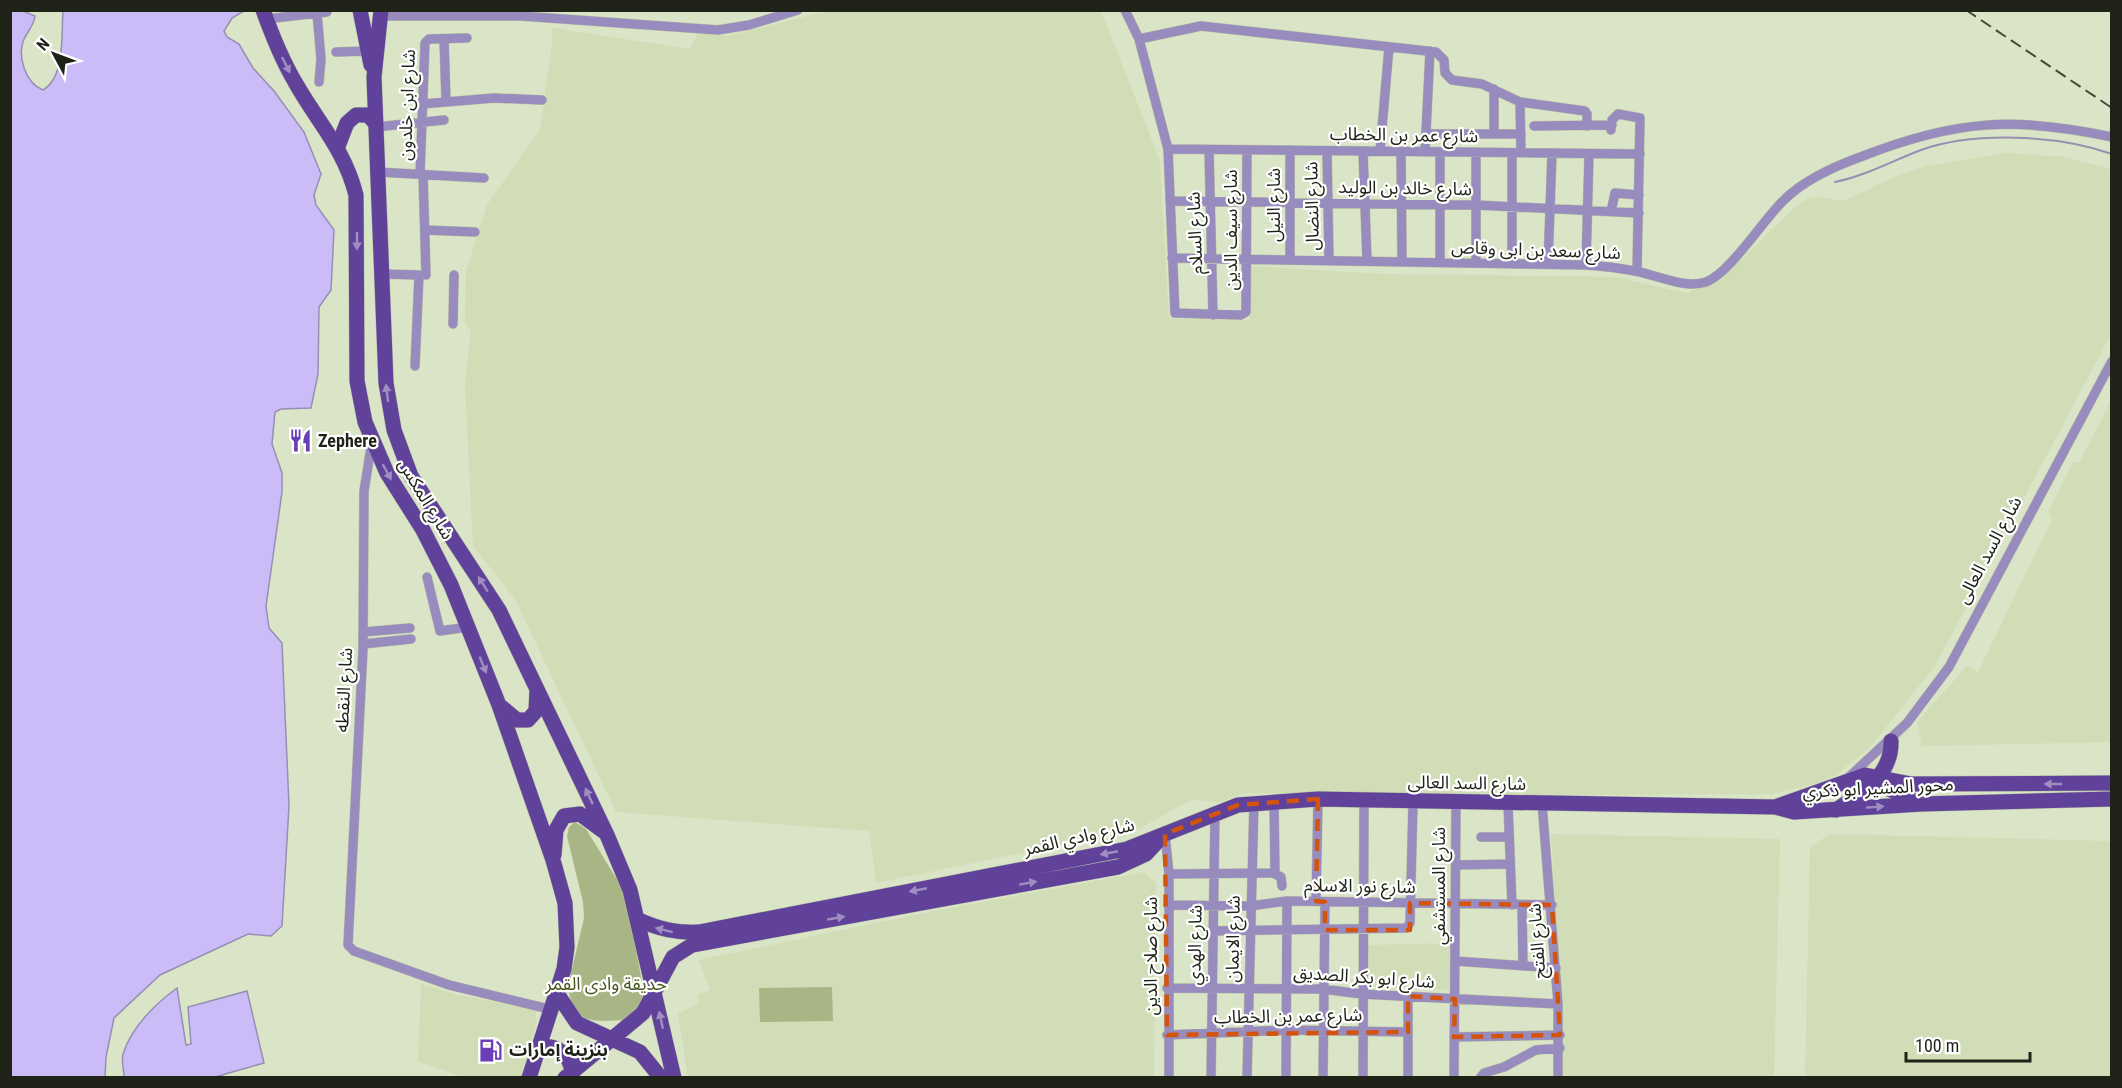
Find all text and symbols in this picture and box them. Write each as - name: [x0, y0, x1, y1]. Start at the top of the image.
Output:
- north arrow: [24, 24, 84, 84]
- text: N: [33, 35, 53, 54]
- street label: شارع ابن خلدون: [394, 49, 423, 161]
- one-way arrow: [281, 56, 290, 73]
- street label: شارع عمر بن الخطاب: [1330, 123, 1478, 150]
- street label: شارع النضال: [1300, 161, 1327, 251]
- street label: شارع النيل: [1263, 168, 1288, 242]
- street label: شارع سيف الدين: [1220, 170, 1245, 291]
- street label: شارع خالد بن الوليد: [1338, 176, 1472, 203]
- street label: شارع السلام: [1183, 191, 1210, 275]
- one-way arrow: [352, 231, 362, 250]
- street label: شارع سعد بن ابى وقاص: [1451, 236, 1621, 267]
- one-way arrow: [383, 384, 392, 403]
- restaurant icon: Zephere: [287, 428, 313, 454]
- place label: Zephere: [318, 430, 377, 451]
- street label: شارع المكس: [391, 455, 459, 545]
- one-way arrow: [382, 464, 392, 481]
- street label: شارع السد العالى: [1951, 492, 2029, 609]
- one-way arrow: [477, 576, 488, 592]
- street label: شارع النقطه: [331, 647, 360, 733]
- one-way arrow: [479, 656, 488, 674]
- street label: شارع السد العالى: [1407, 771, 1527, 798]
- street label: محور المشير ابو ذكري: [1802, 773, 1954, 805]
- one-way arrow: [2044, 779, 2063, 789]
- one-way arrow: [584, 787, 593, 804]
- one-way arrow: [1865, 803, 1884, 812]
- street label: شارع وادي القمر: [1020, 814, 1137, 864]
- street label: شارع المستشفي: [1428, 827, 1453, 945]
- one-way arrow: [1100, 849, 1119, 858]
- street label: شارع نور الاسلام: [1304, 874, 1416, 901]
- one-way arrow: [1019, 878, 1038, 887]
- one-way arrow: [908, 886, 927, 895]
- street label: شارع الايمان: [1221, 895, 1248, 983]
- street label: شارع صلاح الدين: [1140, 897, 1165, 1015]
- street label: شارع الفتح: [1523, 902, 1554, 979]
- street label: شارع الهدي: [1183, 905, 1210, 986]
- one-way arrow: [827, 913, 846, 922]
- one-way arrow: [655, 924, 674, 934]
- street label: شارع ابو بكر الصديق: [1292, 961, 1435, 996]
- park label: حديقة وادى القمر: [544, 973, 667, 995]
- street label: شارع عمر بن الخطاب: [1214, 1004, 1362, 1031]
- one-way arrow: [656, 1011, 666, 1030]
- scale bar: [1906, 1025, 2030, 1063]
- text: 100 m: [1915, 1035, 1959, 1056]
- fuel station icon: بنزينة إمارات: [478, 1037, 504, 1063]
- place label: بنزينة إمارات: [509, 1039, 608, 1062]

